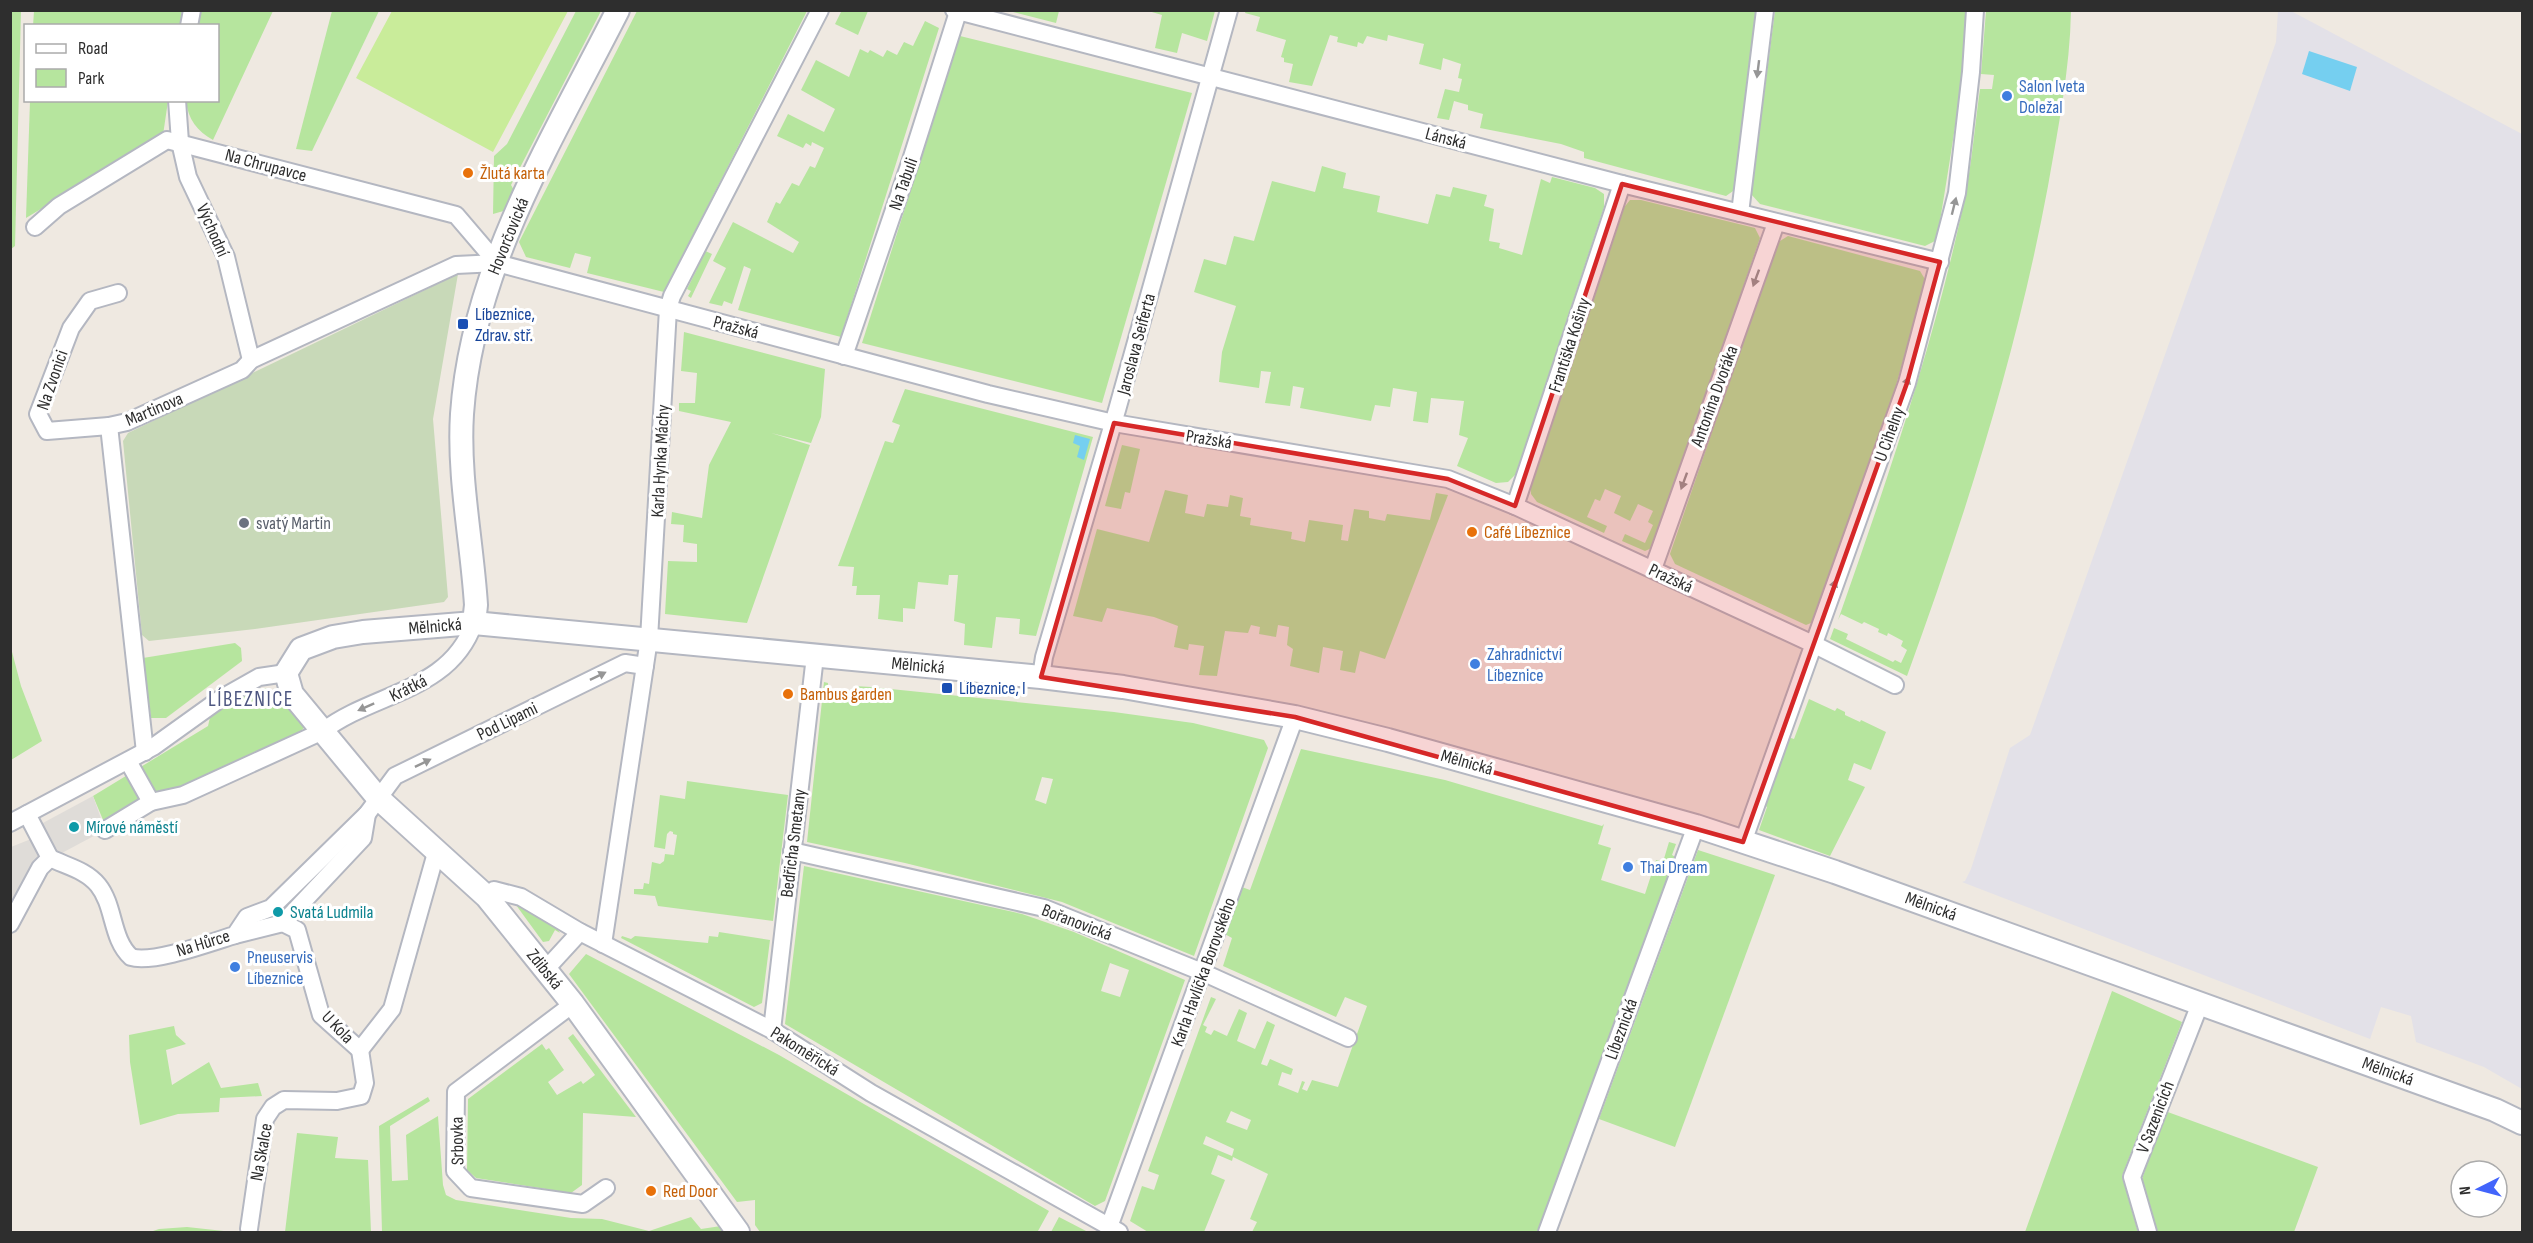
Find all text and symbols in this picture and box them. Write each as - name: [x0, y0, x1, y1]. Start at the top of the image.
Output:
- legend: [24, 24, 219, 102]
- text: Road: [78, 38, 108, 59]
- one-way arrow: [1753, 59, 1762, 78]
- text: Park: [78, 68, 104, 89]
- place label: Salon Iveta Doležal: [2019, 76, 2085, 118]
- marker: Salon Iveta Doležal: [2000, 89, 2014, 103]
- street label: Lánská: [1423, 123, 1469, 154]
- street label: Na Chrupavce: [223, 145, 309, 186]
- street label: Na Tabuli: [885, 155, 922, 213]
- place label: Žlutá karta: [480, 163, 545, 184]
- marker: Žlutá karta: [461, 166, 475, 180]
- street label: Hovorčovická: [483, 194, 533, 278]
- one-way arrow: [1950, 196, 1960, 215]
- street label: Východní: [192, 200, 234, 261]
- one-way arrow: [1751, 269, 1761, 287]
- street label: Jaroslava Seiferta: [1113, 291, 1160, 398]
- street label: Františka Košiny: [1544, 295, 1595, 395]
- place label: Líbeznice, Zdrav. stř.: [475, 304, 535, 346]
- street label: Pražská: [711, 311, 761, 344]
- marker: Líbeznice, Zdrav. stř.: [456, 317, 470, 331]
- street label: Antonína Dvořáka: [1686, 343, 1742, 450]
- street label: Na Zvonici: [32, 347, 72, 413]
- one-way arrow: [1902, 376, 1911, 394]
- street label: Martinova: [122, 388, 186, 431]
- street label: Karla Hynka Máchy: [647, 404, 674, 518]
- street label: U Cihelny: [1870, 404, 1909, 464]
- street label: Pražská: [1184, 426, 1233, 453]
- one-way arrow: [1678, 473, 1688, 491]
- place label: svatý Martin: [256, 513, 331, 534]
- marker: svatý Martin: [237, 516, 251, 530]
- place label: Café Líbeznice: [1484, 522, 1571, 543]
- marker: Café Líbeznice: [1465, 525, 1479, 539]
- street label: Pražská: [1645, 559, 1696, 598]
- one-way arrow: [1828, 579, 1838, 597]
- street label: Mělnická: [408, 614, 463, 639]
- place label: Zahradnictví Líbeznice: [1487, 644, 1563, 686]
- street label: Mělnická: [890, 653, 946, 678]
- marker: Zahradnictví Líbeznice: [1468, 657, 1482, 671]
- street label: Krátká: [386, 670, 430, 706]
- one-way arrow: [589, 672, 606, 681]
- place label: Líbeznice, I: [959, 678, 1026, 699]
- marker: Líbeznice, I: [940, 681, 954, 695]
- place label: Bambus garden: [800, 684, 892, 705]
- district label: LÍBEZNICE: [208, 687, 294, 712]
- marker: Bambus garden: [781, 687, 795, 701]
- street label: Pod Lipami: [474, 698, 541, 745]
- one-way arrow: [357, 703, 374, 712]
- street label: Mělnická: [1438, 745, 1495, 780]
- one-way arrow: [414, 758, 431, 767]
- street label: Bedřicha Smetany: [776, 787, 811, 899]
- place label: Mírové náměstí: [86, 817, 179, 838]
- marker: Mírové náměstí: [67, 820, 81, 834]
- place label: Thai Dream: [1640, 857, 1707, 878]
- marker: Thai Dream: [1621, 860, 1635, 874]
- street label: Mělnická: [1902, 887, 1960, 925]
- street label: Karla Havlíčka Borovského: [1167, 895, 1240, 1049]
- street label: Bořanovická: [1039, 899, 1115, 945]
- place label: Svatá Ludmila: [290, 902, 373, 923]
- marker: Svatá Ludmila: [271, 905, 285, 919]
- street label: Na Hůrce: [174, 925, 232, 962]
- street label: Zdibská: [522, 945, 567, 994]
- place label: Pneuservis Líbeznice: [247, 947, 313, 989]
- marker: Pneuservis Líbeznice: [228, 960, 242, 974]
- street label: Líbeznická: [1601, 996, 1642, 1062]
- street label: U Kola: [317, 1007, 358, 1048]
- street label: Pakoměřická: [767, 1022, 843, 1081]
- street label: Mělnická: [2359, 1052, 2417, 1090]
- street label: V Sazenicích: [2132, 1078, 2179, 1156]
- street label: Srbovka: [447, 1117, 468, 1165]
- street label: Na Skalce: [246, 1122, 277, 1183]
- north arrow: [2449, 1159, 2509, 1219]
- place label: Red Door: [663, 1181, 718, 1202]
- marker: Red Door: [644, 1184, 658, 1198]
- text: N: [2456, 1185, 2475, 1196]

